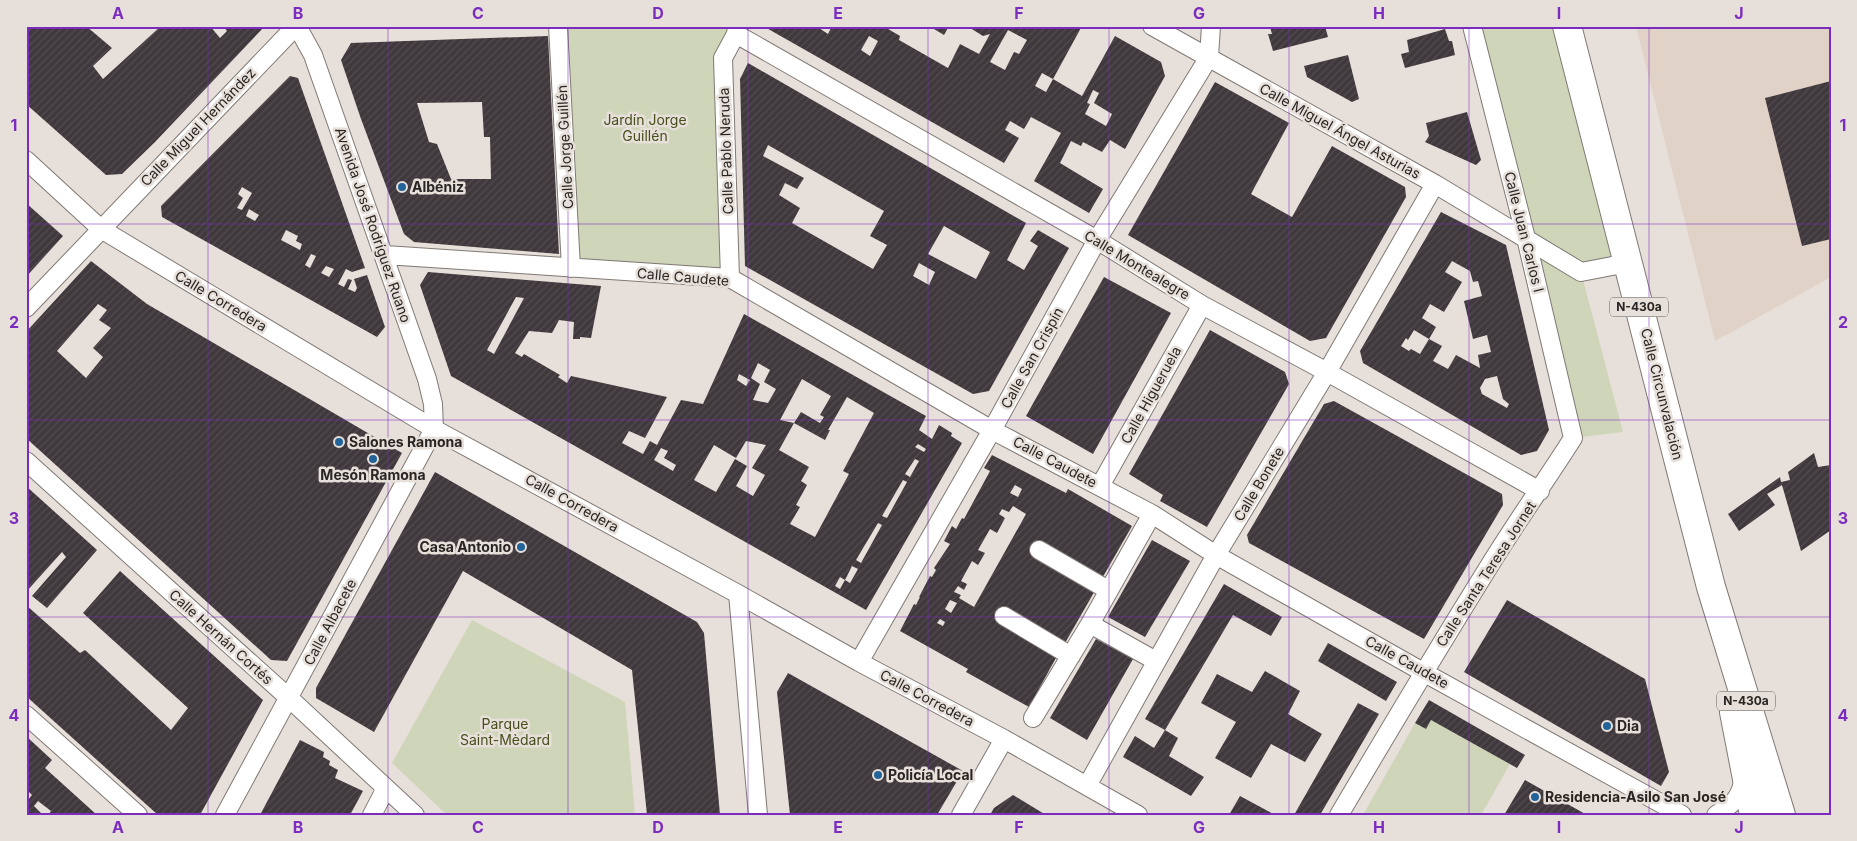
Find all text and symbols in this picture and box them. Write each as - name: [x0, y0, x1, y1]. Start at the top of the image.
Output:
- text: A: [112, 3, 124, 23]
- text: B: [293, 3, 303, 23]
- text: C: [472, 3, 484, 23]
- text: D: [652, 3, 664, 23]
- text: E: [833, 3, 843, 23]
- text: F: [1014, 3, 1024, 23]
- text: G: [1193, 3, 1205, 23]
- text: H: [1373, 3, 1385, 23]
- text: I: [1557, 3, 1561, 23]
- text: J: [1734, 3, 1744, 23]
- street label: Calle Miguel Hernández: [137, 64, 259, 189]
- street label: Calle Miguel Ángel Asturias: [1257, 79, 1424, 182]
- street label: Calle Jorge Guillén: [553, 84, 576, 210]
- street label: Calle Pablo Neruda: [715, 87, 736, 215]
- park label: Jardín Jorge Guillén: [603, 111, 687, 144]
- text: 1: [11, 115, 17, 135]
- text: 1: [1840, 115, 1846, 135]
- street label: Avenida José Rodríguez Ruano: [332, 125, 415, 325]
- street label: Calle Juan Carlos I: [1501, 170, 1548, 294]
- place label: Albéniz: [412, 178, 464, 195]
- marker: Albéniz: [396, 181, 408, 193]
- street label: Calle Montealegre: [1081, 226, 1193, 303]
- street label: Calle Caudete: [636, 264, 730, 289]
- street label: Calle Corredera: [172, 266, 270, 335]
- road number: N-430a: [1610, 298, 1668, 316]
- street label: Calle San Crispín: [997, 304, 1066, 411]
- text: 2: [9, 312, 19, 332]
- text: 2: [1838, 312, 1848, 332]
- street label: Calle Circunvalación: [1638, 326, 1687, 461]
- street label: Calle Higueruela: [1117, 343, 1184, 446]
- street label: Calle Caudete: [1010, 432, 1100, 491]
- place label: Salones Ramona: [349, 433, 462, 450]
- marker: Salones Ramona: [333, 436, 345, 448]
- street label: Calle Bonete: [1230, 444, 1287, 524]
- marker: Mesón Ramona: [367, 453, 379, 465]
- place label: Mesón Ramona: [320, 466, 426, 483]
- street label: Calle Corredera: [523, 470, 622, 535]
- street label: Calle Santa Teresa Jornet: [1432, 497, 1539, 650]
- text: 3: [9, 508, 19, 528]
- text: 3: [1838, 508, 1848, 528]
- place label: Casa Antonio: [419, 538, 511, 555]
- marker: Casa Antonio: [515, 541, 527, 553]
- street label: Calle Albacete: [300, 576, 359, 668]
- street label: Calle Hernán Cortés: [166, 586, 277, 688]
- street label: Calle Caudete: [1363, 632, 1452, 691]
- street label: Calle Corredera: [877, 666, 977, 730]
- road number: N-430a: [1717, 691, 1775, 710]
- text: 4: [9, 705, 20, 725]
- text: 4: [1838, 705, 1849, 725]
- park label: Parque Saint-Mèdard: [460, 715, 550, 748]
- place label: Dia: [1617, 717, 1639, 734]
- marker: Dia: [1601, 720, 1613, 732]
- place label: Policía Local: [888, 766, 973, 783]
- marker: Policía Local: [872, 769, 884, 781]
- place label: Residencia-Asilo San José: [1545, 788, 1726, 805]
- marker: Residencia-Asilo San José: [1529, 791, 1541, 803]
- text: A: [112, 817, 124, 837]
- text: B: [293, 817, 303, 837]
- text: C: [472, 817, 484, 837]
- text: D: [652, 817, 664, 837]
- text: E: [833, 817, 843, 837]
- text: F: [1014, 817, 1024, 837]
- text: G: [1193, 817, 1205, 837]
- text: H: [1373, 817, 1385, 837]
- text: I: [1557, 817, 1561, 837]
- text: J: [1734, 817, 1744, 837]

